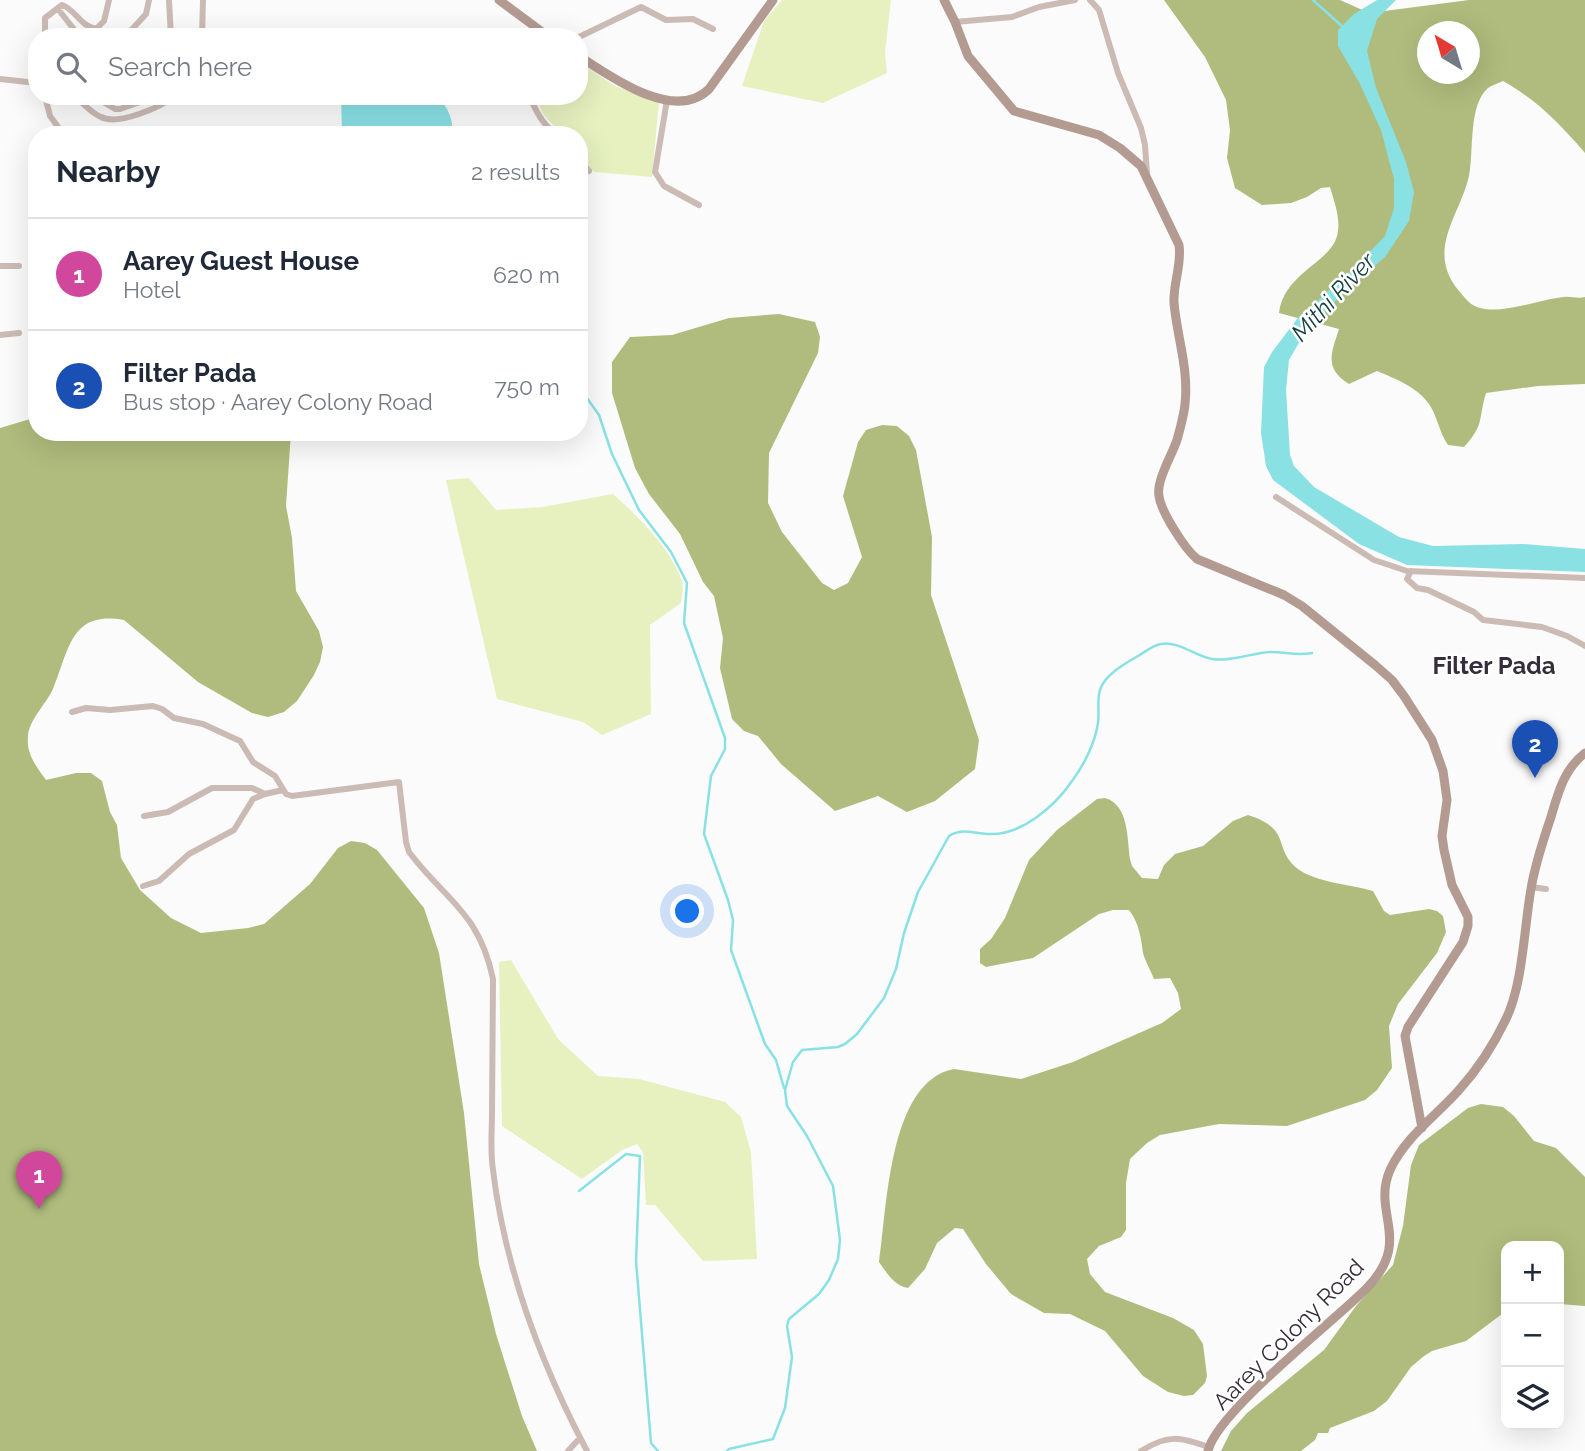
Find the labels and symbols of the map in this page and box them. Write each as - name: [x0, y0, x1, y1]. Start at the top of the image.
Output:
- north arrow: [1417, 21, 1480, 84]
- water label: Mithi River: [1285, 246, 1382, 347]
- district label: Filter Pada: [1432, 651, 1556, 680]
- pin: 2: [1512, 720, 1558, 778]
- your location: [670, 894, 704, 928]
- pin: 1: [16, 1151, 62, 1209]
- street label: Aarey Colony Road: [1207, 1253, 1369, 1415]

